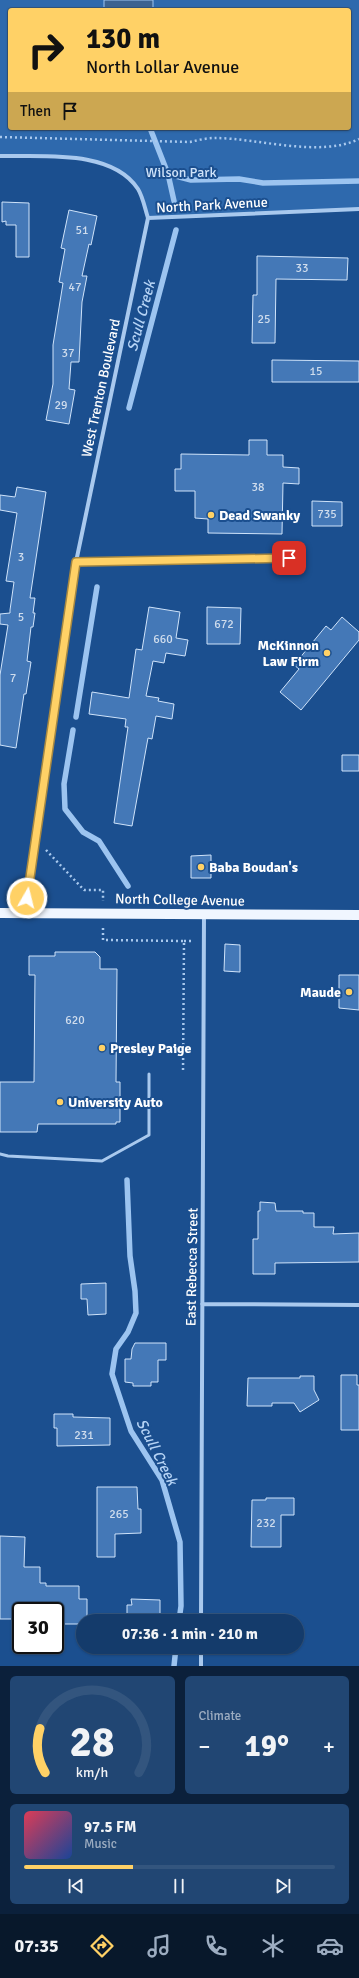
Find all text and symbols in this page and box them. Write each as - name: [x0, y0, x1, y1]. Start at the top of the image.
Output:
- text: 130 m: [86, 22, 160, 56]
- icon: right: [20, 24, 72, 76]
- text: North Lollar Avenue: [86, 56, 239, 78]
- icon: arrive: [59, 100, 81, 122]
- text: Then: [20, 102, 51, 120]
- park label: Wilson Park: [146, 164, 216, 181]
- street label: North Park Avenue: [156, 194, 268, 216]
- house number: 51: [76, 223, 88, 238]
- house number: 33: [296, 261, 308, 276]
- water label: Scull Creek: [123, 277, 159, 353]
- house number: 47: [69, 280, 81, 295]
- house number: 25: [258, 312, 270, 327]
- street label: West Trenton Boulevard: [78, 317, 124, 459]
- house number: 37: [62, 346, 74, 361]
- house number: 15: [310, 364, 322, 379]
- house number: 29: [55, 398, 67, 413]
- house number: 38: [252, 480, 264, 495]
- place label: Dead Swanky: [219, 507, 300, 524]
- house number: 735: [317, 507, 337, 522]
- marker: Dead Swanky: [206, 510, 216, 520]
- pin: [272, 541, 306, 575]
- icon: arrive: [278, 547, 300, 569]
- house number: 3: [18, 550, 24, 565]
- house number: 5: [18, 610, 24, 625]
- house number: 672: [214, 617, 234, 632]
- house number: 660: [153, 632, 173, 647]
- place label: McKinnon Law Firm: [258, 637, 319, 670]
- marker: McKinnon Law Firm: [322, 648, 332, 658]
- house number: 7: [10, 671, 16, 686]
- place label: Baba Boudan's: [209, 859, 298, 876]
- marker: Baba Boudan's: [196, 862, 206, 872]
- position arrow: [6, 877, 48, 919]
- street label: North College Avenue: [115, 890, 245, 910]
- place label: Maude: [300, 984, 341, 1001]
- marker: Maude: [344, 987, 354, 997]
- house number: 620: [65, 1013, 85, 1028]
- place label: Presley Paige: [110, 1040, 192, 1057]
- marker: Presley Paige: [97, 1043, 107, 1053]
- place label: University Auto: [68, 1094, 163, 1111]
- marker: University Auto: [55, 1097, 65, 1107]
- street label: East Rebecca Street: [182, 1208, 202, 1326]
- water label: Scull Creek: [133, 1416, 182, 1490]
- house number: 231: [74, 1428, 94, 1443]
- house number: 265: [109, 1507, 129, 1522]
- house number: 232: [256, 1516, 276, 1531]
- speed limit sign: 30: [12, 1602, 64, 1654]
- text: 07:36 · 1 min · 210 m: [122, 1625, 258, 1643]
- text: Climate: [199, 1708, 241, 1724]
- text: 28: [70, 1717, 115, 1768]
- text: 19°: [245, 1728, 289, 1765]
- text: −: [199, 1733, 210, 1760]
- text: +: [323, 1733, 335, 1760]
- text: km/h: [76, 1764, 108, 1781]
- text: 97.5 FM: [84, 1818, 136, 1836]
- text: Music: [84, 1836, 117, 1852]
- icon: previous: [65, 1875, 87, 1897]
- icon: pause: [168, 1875, 190, 1897]
- icon: next: [272, 1875, 294, 1897]
- icon: directions: [88, 1932, 116, 1960]
- icon: music: [145, 1932, 173, 1960]
- icon: phone: [202, 1932, 230, 1960]
- icon: climate: [259, 1932, 287, 1960]
- icon: car: [316, 1932, 344, 1960]
- text: 07:35: [15, 1935, 59, 1957]

